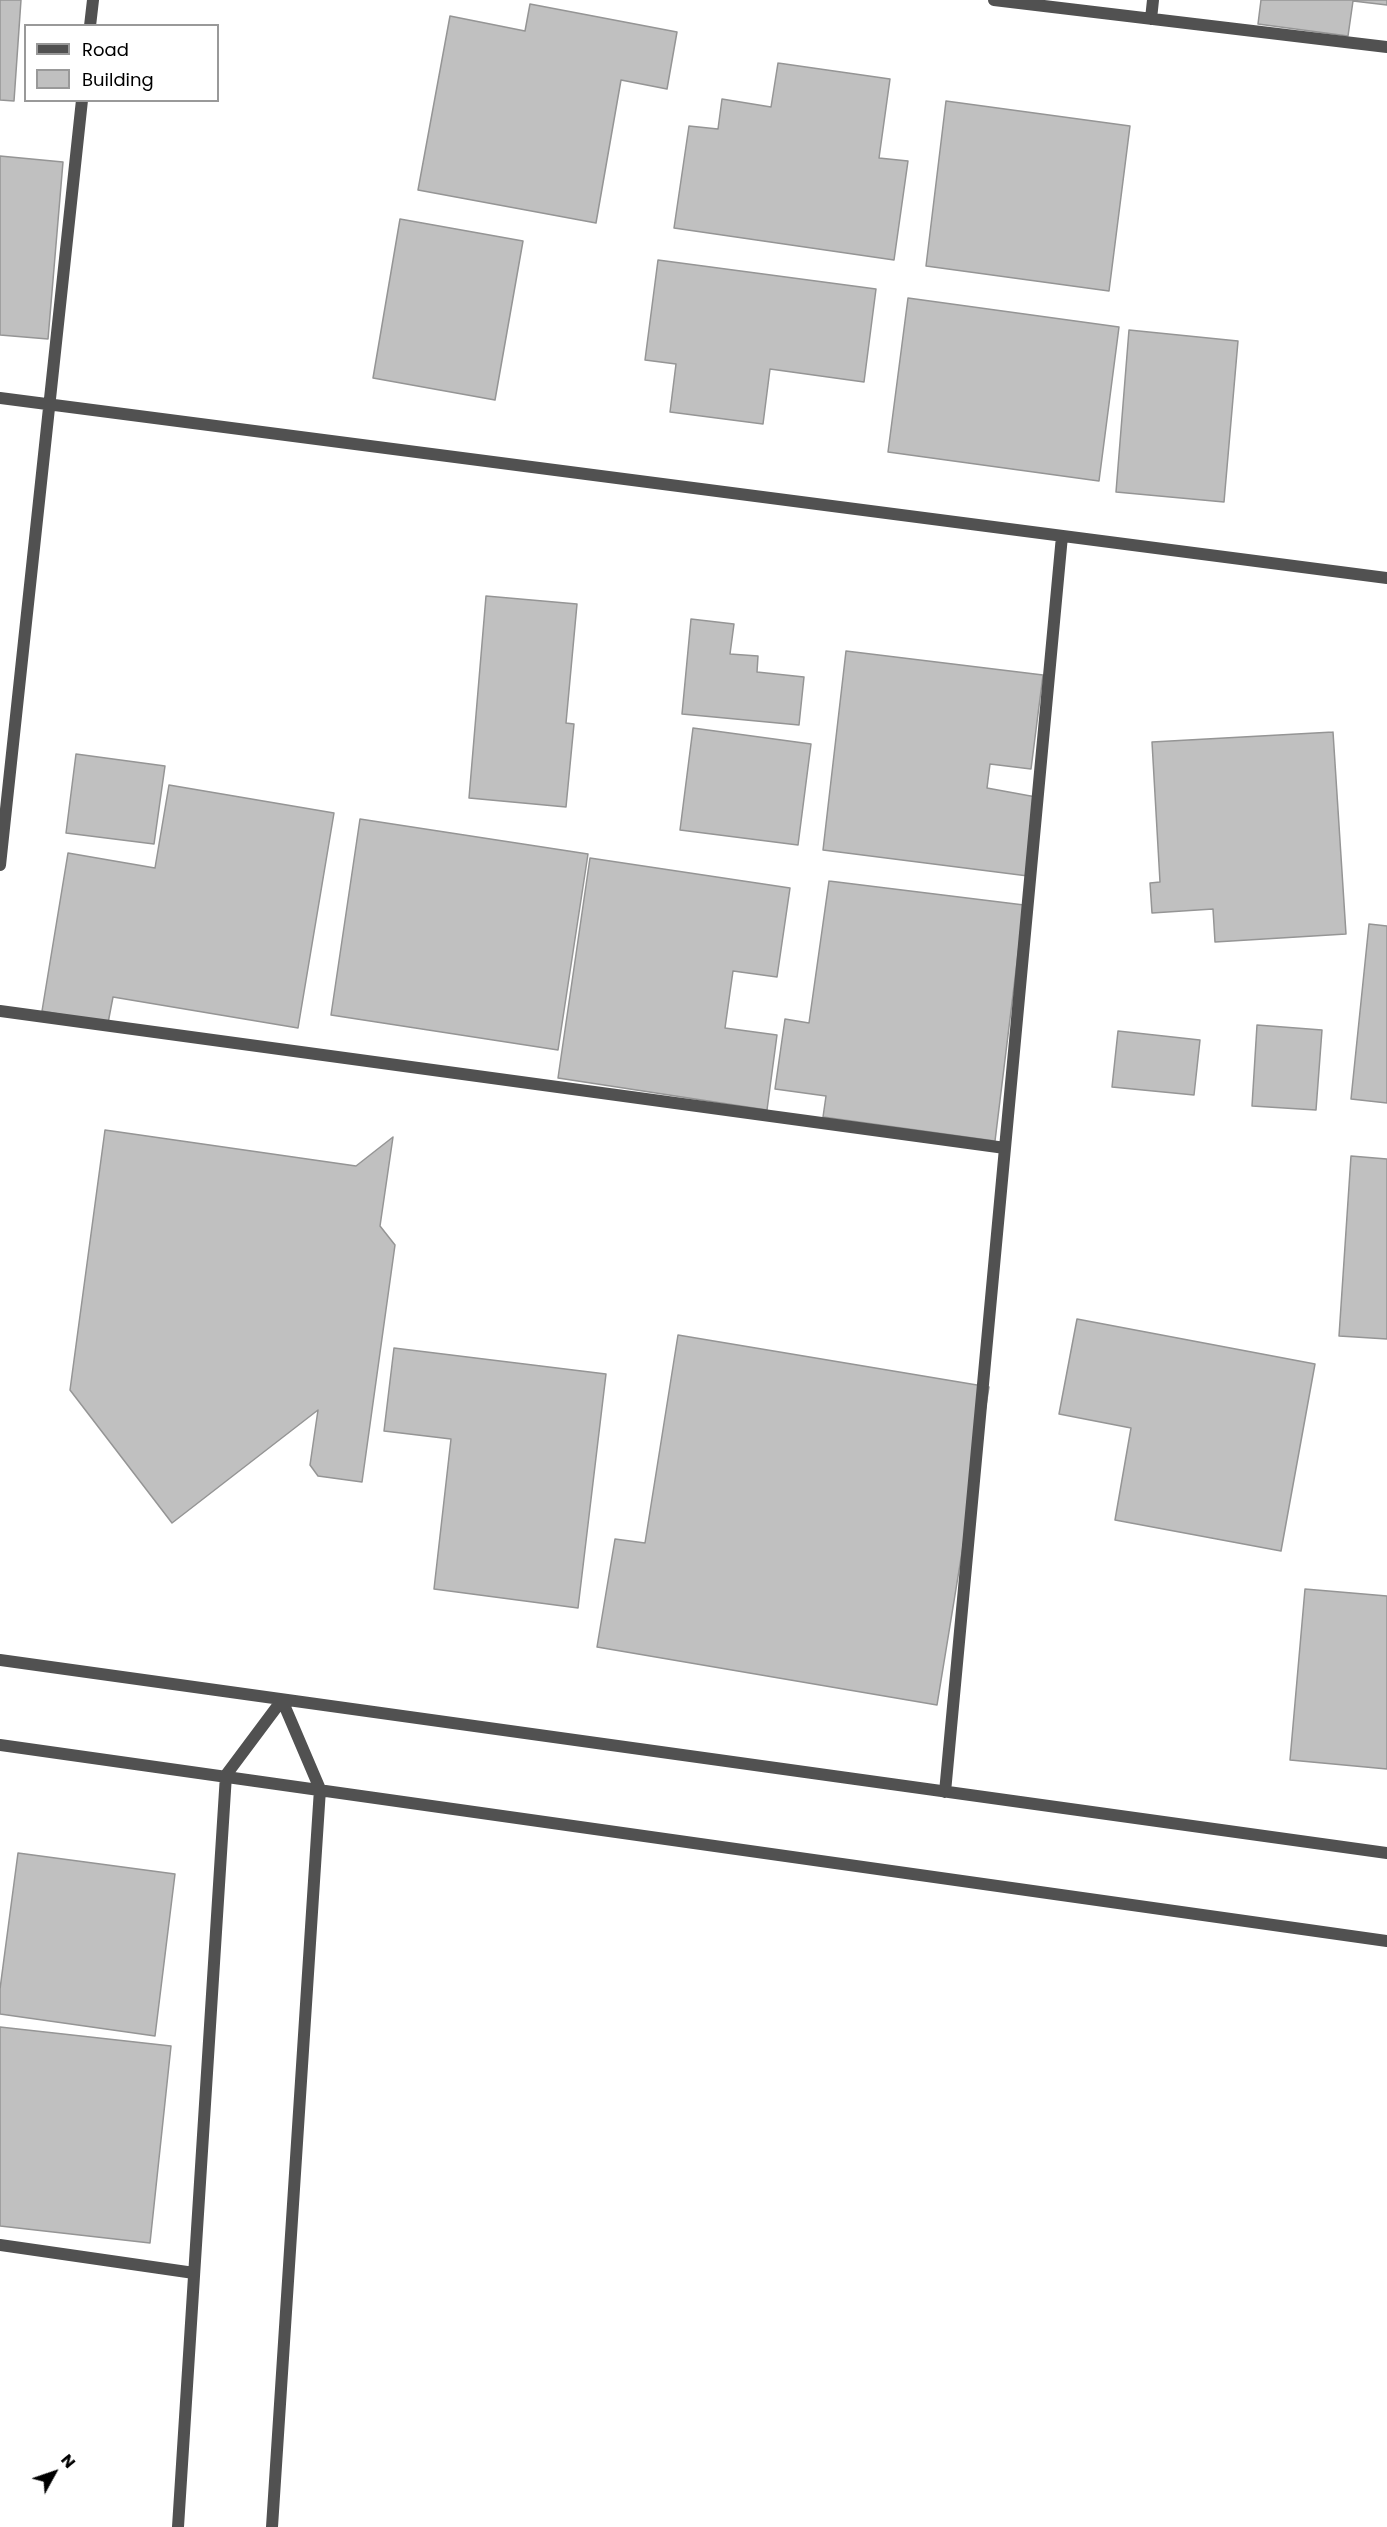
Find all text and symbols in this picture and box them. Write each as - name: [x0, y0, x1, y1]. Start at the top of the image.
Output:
- legend: [24, 24, 219, 102]
- text: Road: [82, 37, 129, 62]
- text: Building: [82, 67, 154, 92]
- north arrow: [24, 2443, 84, 2503]
- text: N: [55, 2449, 81, 2473]

